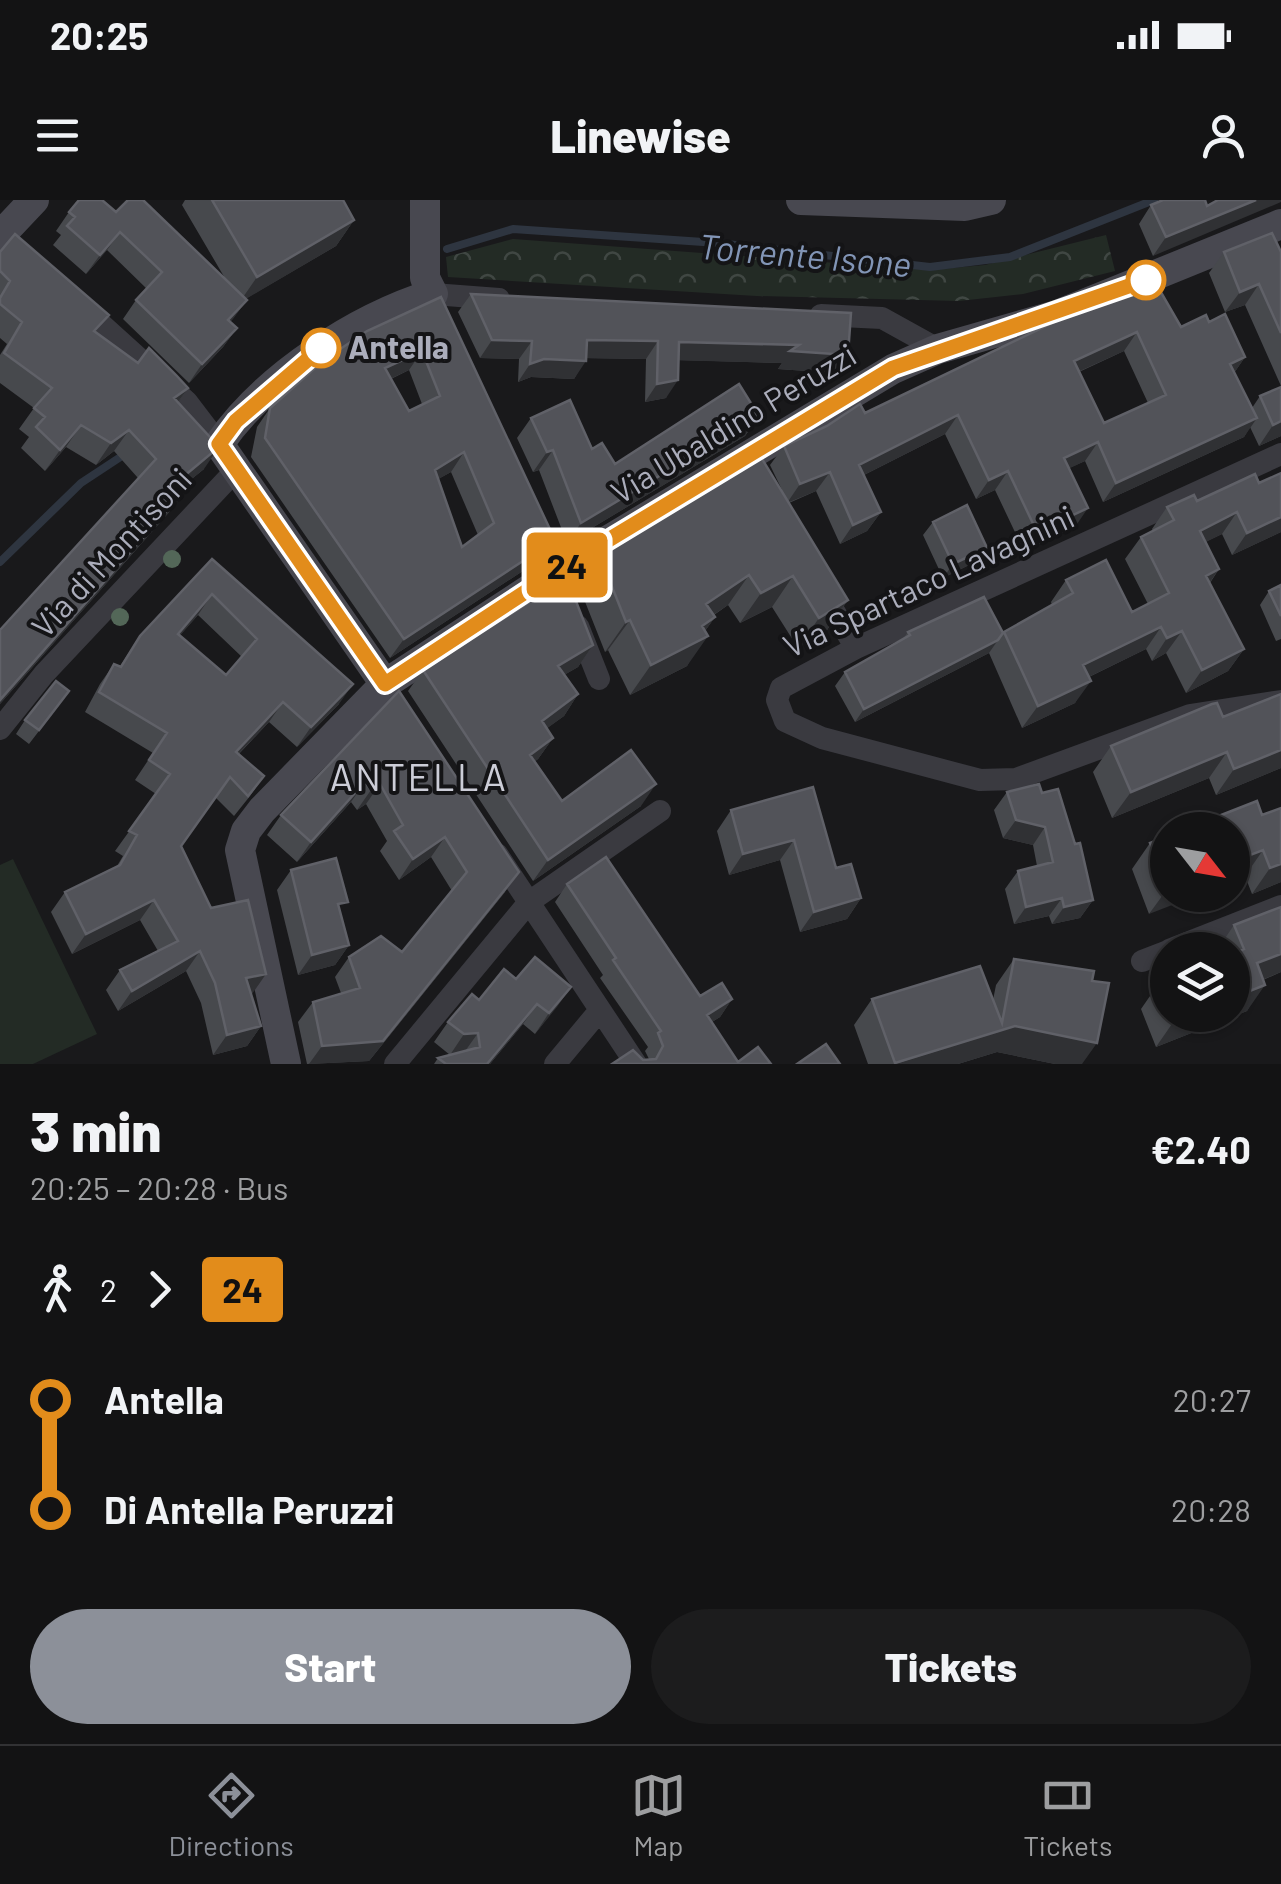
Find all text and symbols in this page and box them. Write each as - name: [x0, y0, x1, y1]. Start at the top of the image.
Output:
- text: 20:25: [50, 12, 149, 58]
- icon: menu: [30, 108, 85, 163]
- text: Linewise: [550, 108, 731, 162]
- icon: person: [1196, 108, 1251, 163]
- water label: Torrente Isone: [697, 224, 913, 284]
- unlabelled marker: [1127, 261, 1165, 299]
- place label: Antella: [348, 327, 449, 365]
- marker: Antella: [302, 329, 340, 367]
- street label: Via Ubaldino Peruzzi: [604, 334, 862, 510]
- street label: Via di Montisoni: [23, 459, 199, 644]
- street label: Via Spartaco Lavagnini: [777, 496, 1080, 664]
- line badge: 24: [522, 532, 612, 598]
- text: 24: [547, 544, 587, 586]
- district label: ANTELLA: [330, 753, 508, 799]
- north arrow: [1150, 812, 1250, 912]
- map controls: [1150, 812, 1250, 1032]
- button: layers: [1150, 932, 1250, 1032]
- text: 3 min: [30, 1097, 162, 1163]
- text: €2.40: [1151, 1126, 1251, 1172]
- text: 20:25 – 20:28 · Bus: [30, 1168, 288, 1206]
- icon: walk: [30, 1262, 85, 1317]
- icon: forward: [132, 1262, 187, 1317]
- text: 24: [222, 1268, 263, 1310]
- text: 2: [100, 1270, 117, 1308]
- text: Antella: [104, 1376, 224, 1422]
- text: 20:27: [1173, 1380, 1251, 1418]
- text: Di Antella Peruzzi: [104, 1486, 394, 1532]
- text: 20:28: [1171, 1490, 1251, 1528]
- button: Start: [30, 1609, 631, 1724]
- button: Tickets: [651, 1609, 1251, 1724]
- tab: Directions: [169, 1768, 294, 1862]
- tab: Map: [631, 1768, 686, 1862]
- tab: Tickets: [1023, 1768, 1112, 1862]

